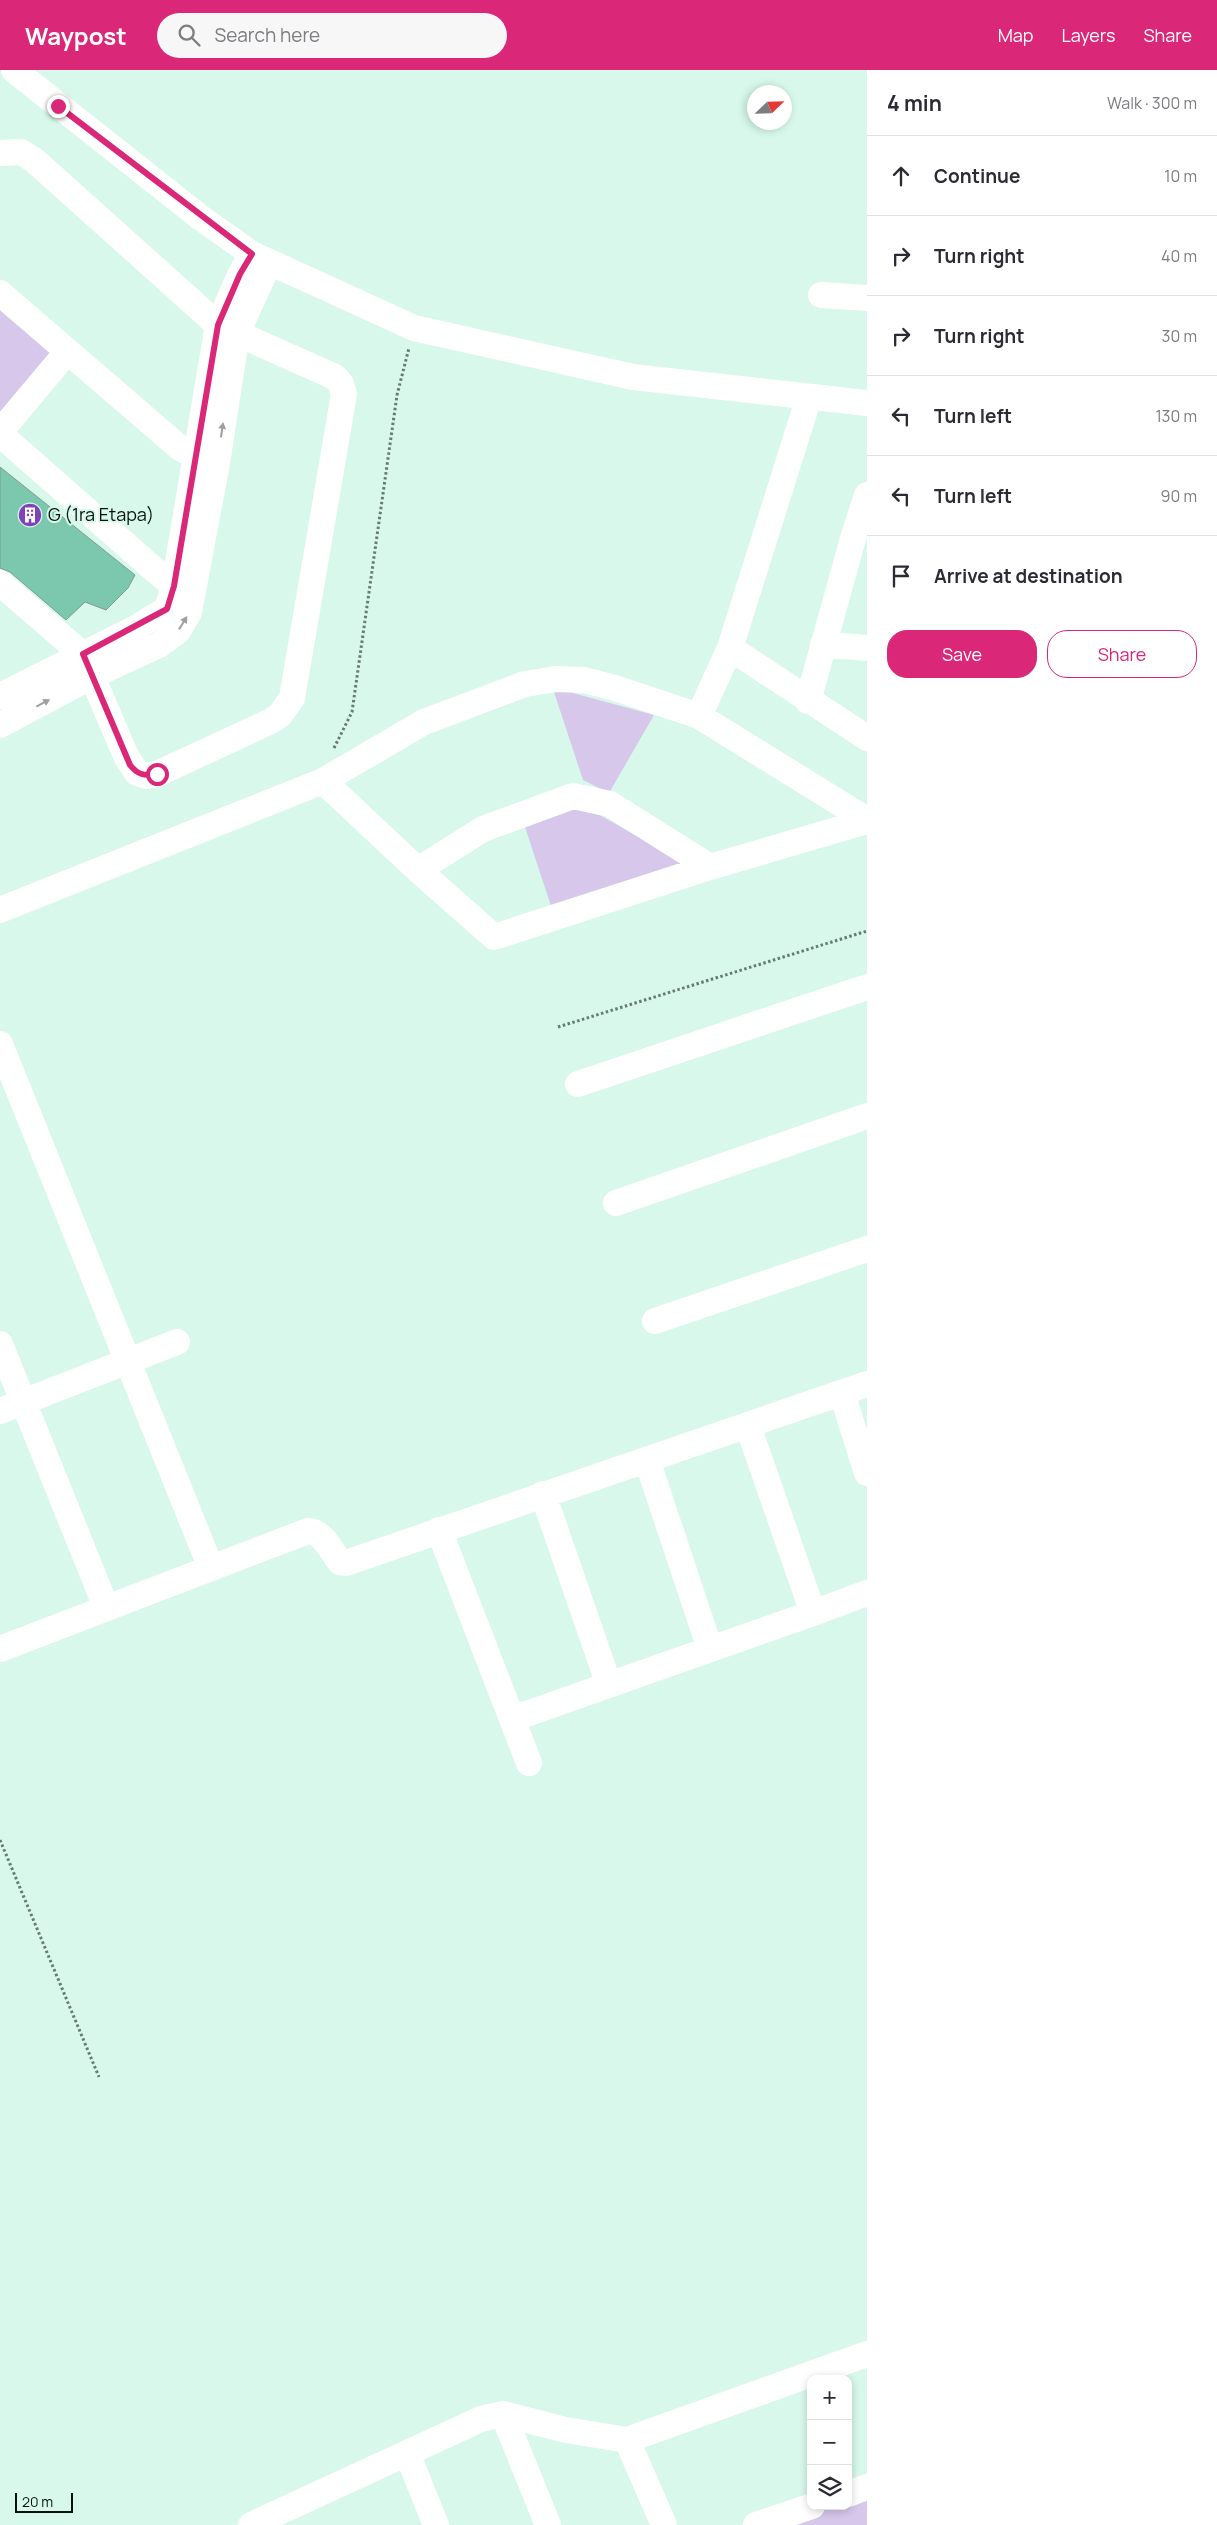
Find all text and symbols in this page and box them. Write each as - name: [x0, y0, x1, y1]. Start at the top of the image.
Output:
- search box: [157, 13, 507, 58]
- text: Waypost: [25, 19, 127, 52]
- icon: search: [175, 21, 203, 49]
- text: Search here: [215, 22, 320, 48]
- text: Map: [998, 23, 1033, 47]
- text: Layers: [1061, 23, 1115, 47]
- text: Share: [1143, 23, 1192, 47]
- north arrow: [747, 85, 792, 130]
- text: 4 min: [887, 89, 942, 117]
- text: Walk · 300 m: [1107, 92, 1197, 114]
- route end: [47, 95, 70, 118]
- icon: ahead: [887, 162, 915, 190]
- text: Continue: [934, 163, 1020, 189]
- text: 10 m: [1164, 165, 1197, 187]
- icon: right: [887, 242, 915, 270]
- text: Turn right: [934, 243, 1024, 269]
- text: 40 m: [1161, 245, 1197, 267]
- icon: right: [887, 322, 915, 350]
- text: Turn right: [934, 323, 1024, 349]
- text: 30 m: [1162, 325, 1197, 347]
- icon: left: [887, 402, 915, 430]
- text: Turn left: [934, 403, 1012, 429]
- text: 130 m: [1155, 405, 1197, 427]
- one-way arrow: [218, 422, 226, 438]
- icon: left: [887, 482, 915, 510]
- text: Turn left: [934, 483, 1012, 509]
- text: 90 m: [1161, 485, 1197, 507]
- building icon: G (1ra Etapa): [17, 502, 43, 528]
- place label: G (1ra Etapa): [48, 502, 154, 526]
- icon: arrive: [887, 562, 915, 590]
- text: Arrive at destination: [934, 563, 1123, 589]
- one-way arrow: [178, 616, 188, 630]
- button: Save: [887, 630, 1037, 678]
- button: Share: [1047, 630, 1197, 678]
- one-way arrow: [36, 698, 50, 707]
- route start: [146, 763, 169, 786]
- map controls: [807, 2375, 852, 2510]
- button: +: [807, 2375, 852, 2420]
- button: −: [807, 2420, 852, 2465]
- button: layers: [807, 2465, 852, 2510]
- scale bar: [15, 2490, 72, 2513]
- text: 20 m: [22, 2492, 53, 2511]

